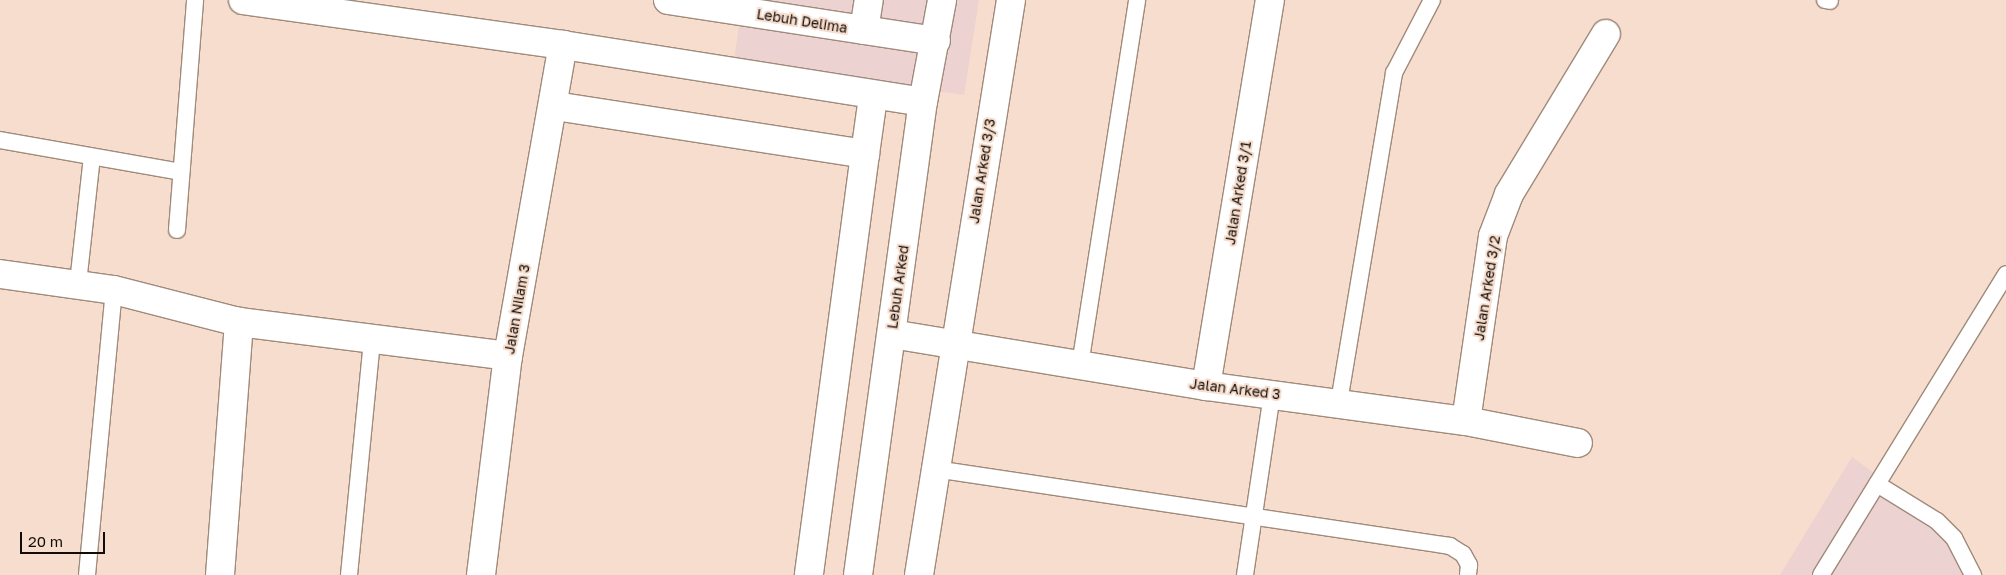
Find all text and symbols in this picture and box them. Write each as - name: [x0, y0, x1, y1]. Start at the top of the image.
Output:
- street label: Lebuh Delima: [755, 6, 849, 36]
- street label: Jalan Arked 3/3: [965, 117, 999, 225]
- street label: Jalan Arked 3/1: [1222, 140, 1254, 246]
- street label: Jalan Arked 3/2: [1470, 234, 1504, 342]
- street label: Lebuh Arked: [884, 244, 912, 330]
- street label: Jalan Nilam 3: [501, 263, 533, 355]
- street label: Jalan Arked 3: [1189, 375, 1281, 403]
- scale bar: [22, 522, 108, 554]
- text: 20 m: [28, 532, 63, 550]

